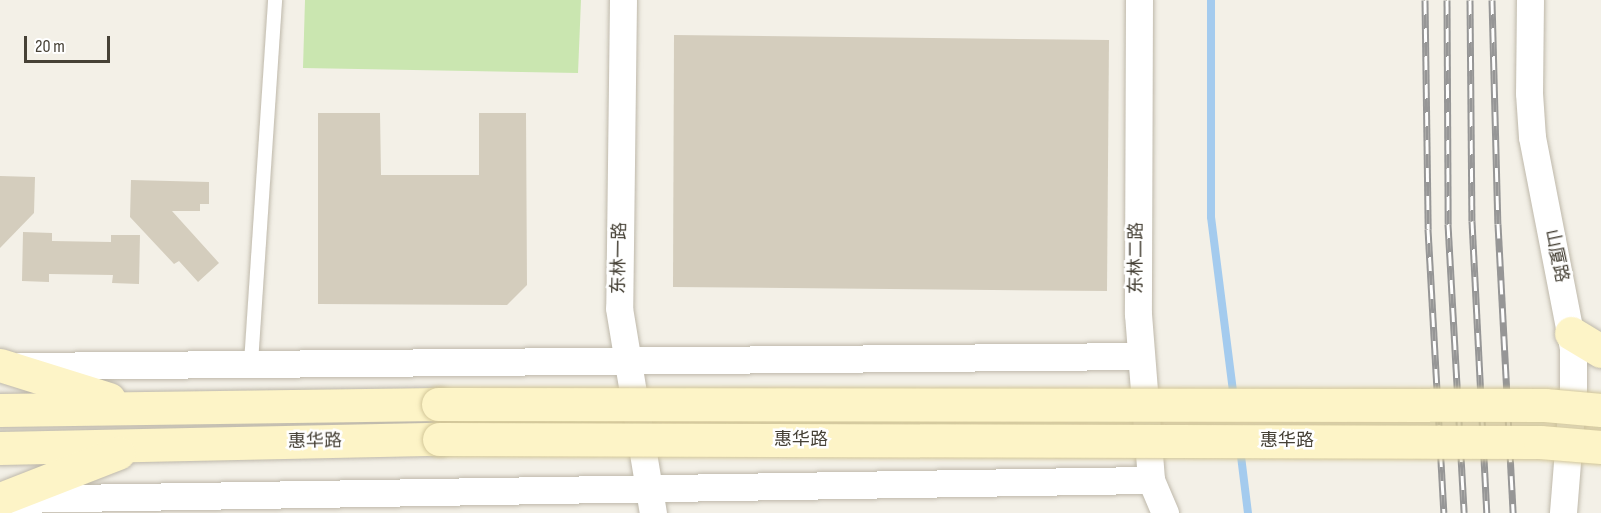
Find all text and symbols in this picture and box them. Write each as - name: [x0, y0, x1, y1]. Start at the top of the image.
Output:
- scale bar: [27, 24, 112, 62]
- text: 20 m: [35, 36, 65, 57]
- street label: 东林一路: [609, 222, 631, 294]
- street label: 东林二路: [1126, 222, 1148, 294]
- street label: 山厦路: [1540, 227, 1572, 285]
- street label: 惠华路: [774, 429, 828, 451]
- street label: 惠华路: [1260, 430, 1314, 452]
- street label: 惠华路: [288, 431, 342, 453]

